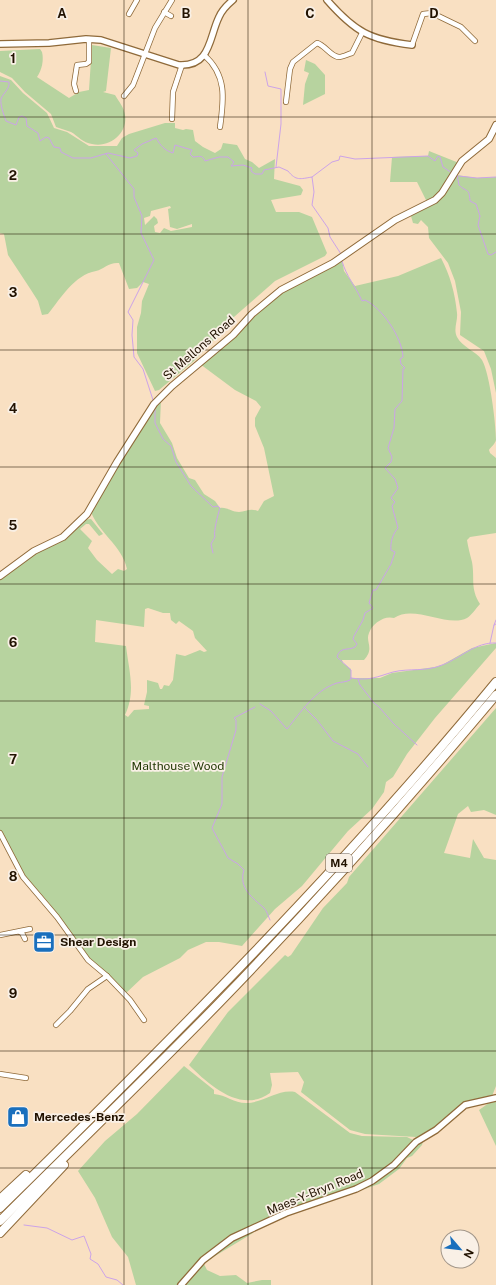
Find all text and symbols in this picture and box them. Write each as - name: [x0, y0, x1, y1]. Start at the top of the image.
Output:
- text: A: [57, 6, 67, 21]
- text: B: [182, 6, 191, 21]
- text: C: [305, 6, 315, 21]
- text: D: [429, 6, 439, 21]
- text: 1: [10, 51, 16, 66]
- text: 2: [9, 168, 17, 183]
- text: 3: [9, 285, 18, 300]
- street label: St Mellons Road: [160, 313, 238, 383]
- text: 4: [9, 401, 18, 416]
- text: 5: [9, 518, 18, 533]
- text: 6: [9, 635, 18, 650]
- text: 7: [9, 752, 17, 767]
- park label: Malthouse Wood: [132, 759, 224, 773]
- road number: M4: [326, 854, 352, 872]
- text: 8: [9, 869, 18, 884]
- office icon: Shear Design: [31, 929, 57, 955]
- place label: Shear Design: [60, 935, 136, 949]
- text: 9: [9, 986, 17, 1001]
- shop icon: Mercedes-Benz: [5, 1104, 31, 1130]
- place label: Mercedes-Benz: [34, 1110, 124, 1124]
- street label: Maes-Y-Bryn Road: [265, 1166, 365, 1218]
- north arrow: [440, 1229, 480, 1269]
- text: N: [462, 1247, 476, 1260]

